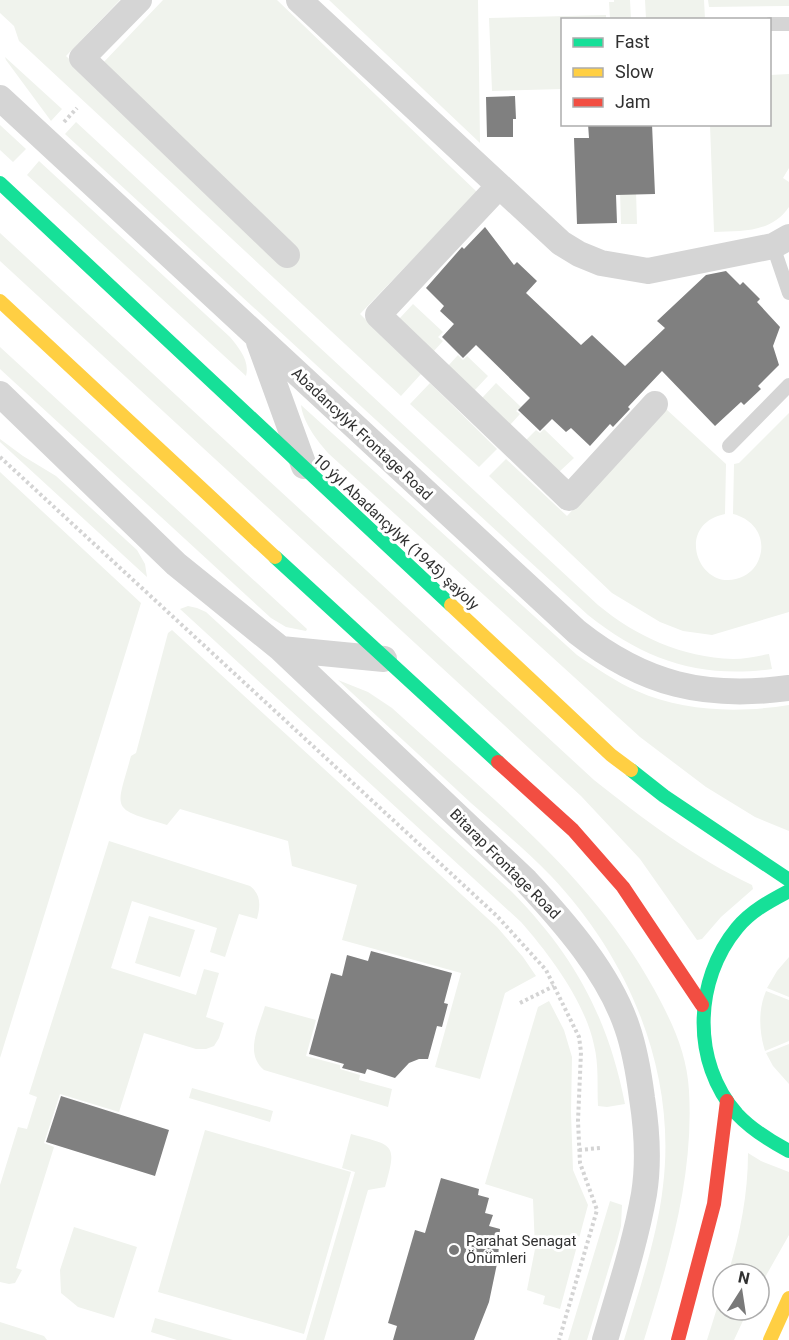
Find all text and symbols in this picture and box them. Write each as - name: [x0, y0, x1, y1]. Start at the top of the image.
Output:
- legend: [561, 18, 771, 126]
- text: Fast: [615, 31, 650, 52]
- text: Slow: [615, 61, 654, 82]
- text: Jam: [615, 91, 651, 112]
- street label: Abadancylyk Frontage Road: [288, 364, 436, 504]
- street label: 10 ýyl Abadançylyk (1945) şaýoly: [309, 450, 483, 614]
- street label: Bitarap Frontage Road: [446, 805, 564, 923]
- place label: Parahat Senagat Önümleri: [466, 1232, 576, 1267]
- marker: Parahat Senagat Önümleri: [447, 1243, 461, 1257]
- north arrow: [711, 1262, 771, 1322]
- text: N: [737, 1267, 752, 1288]

